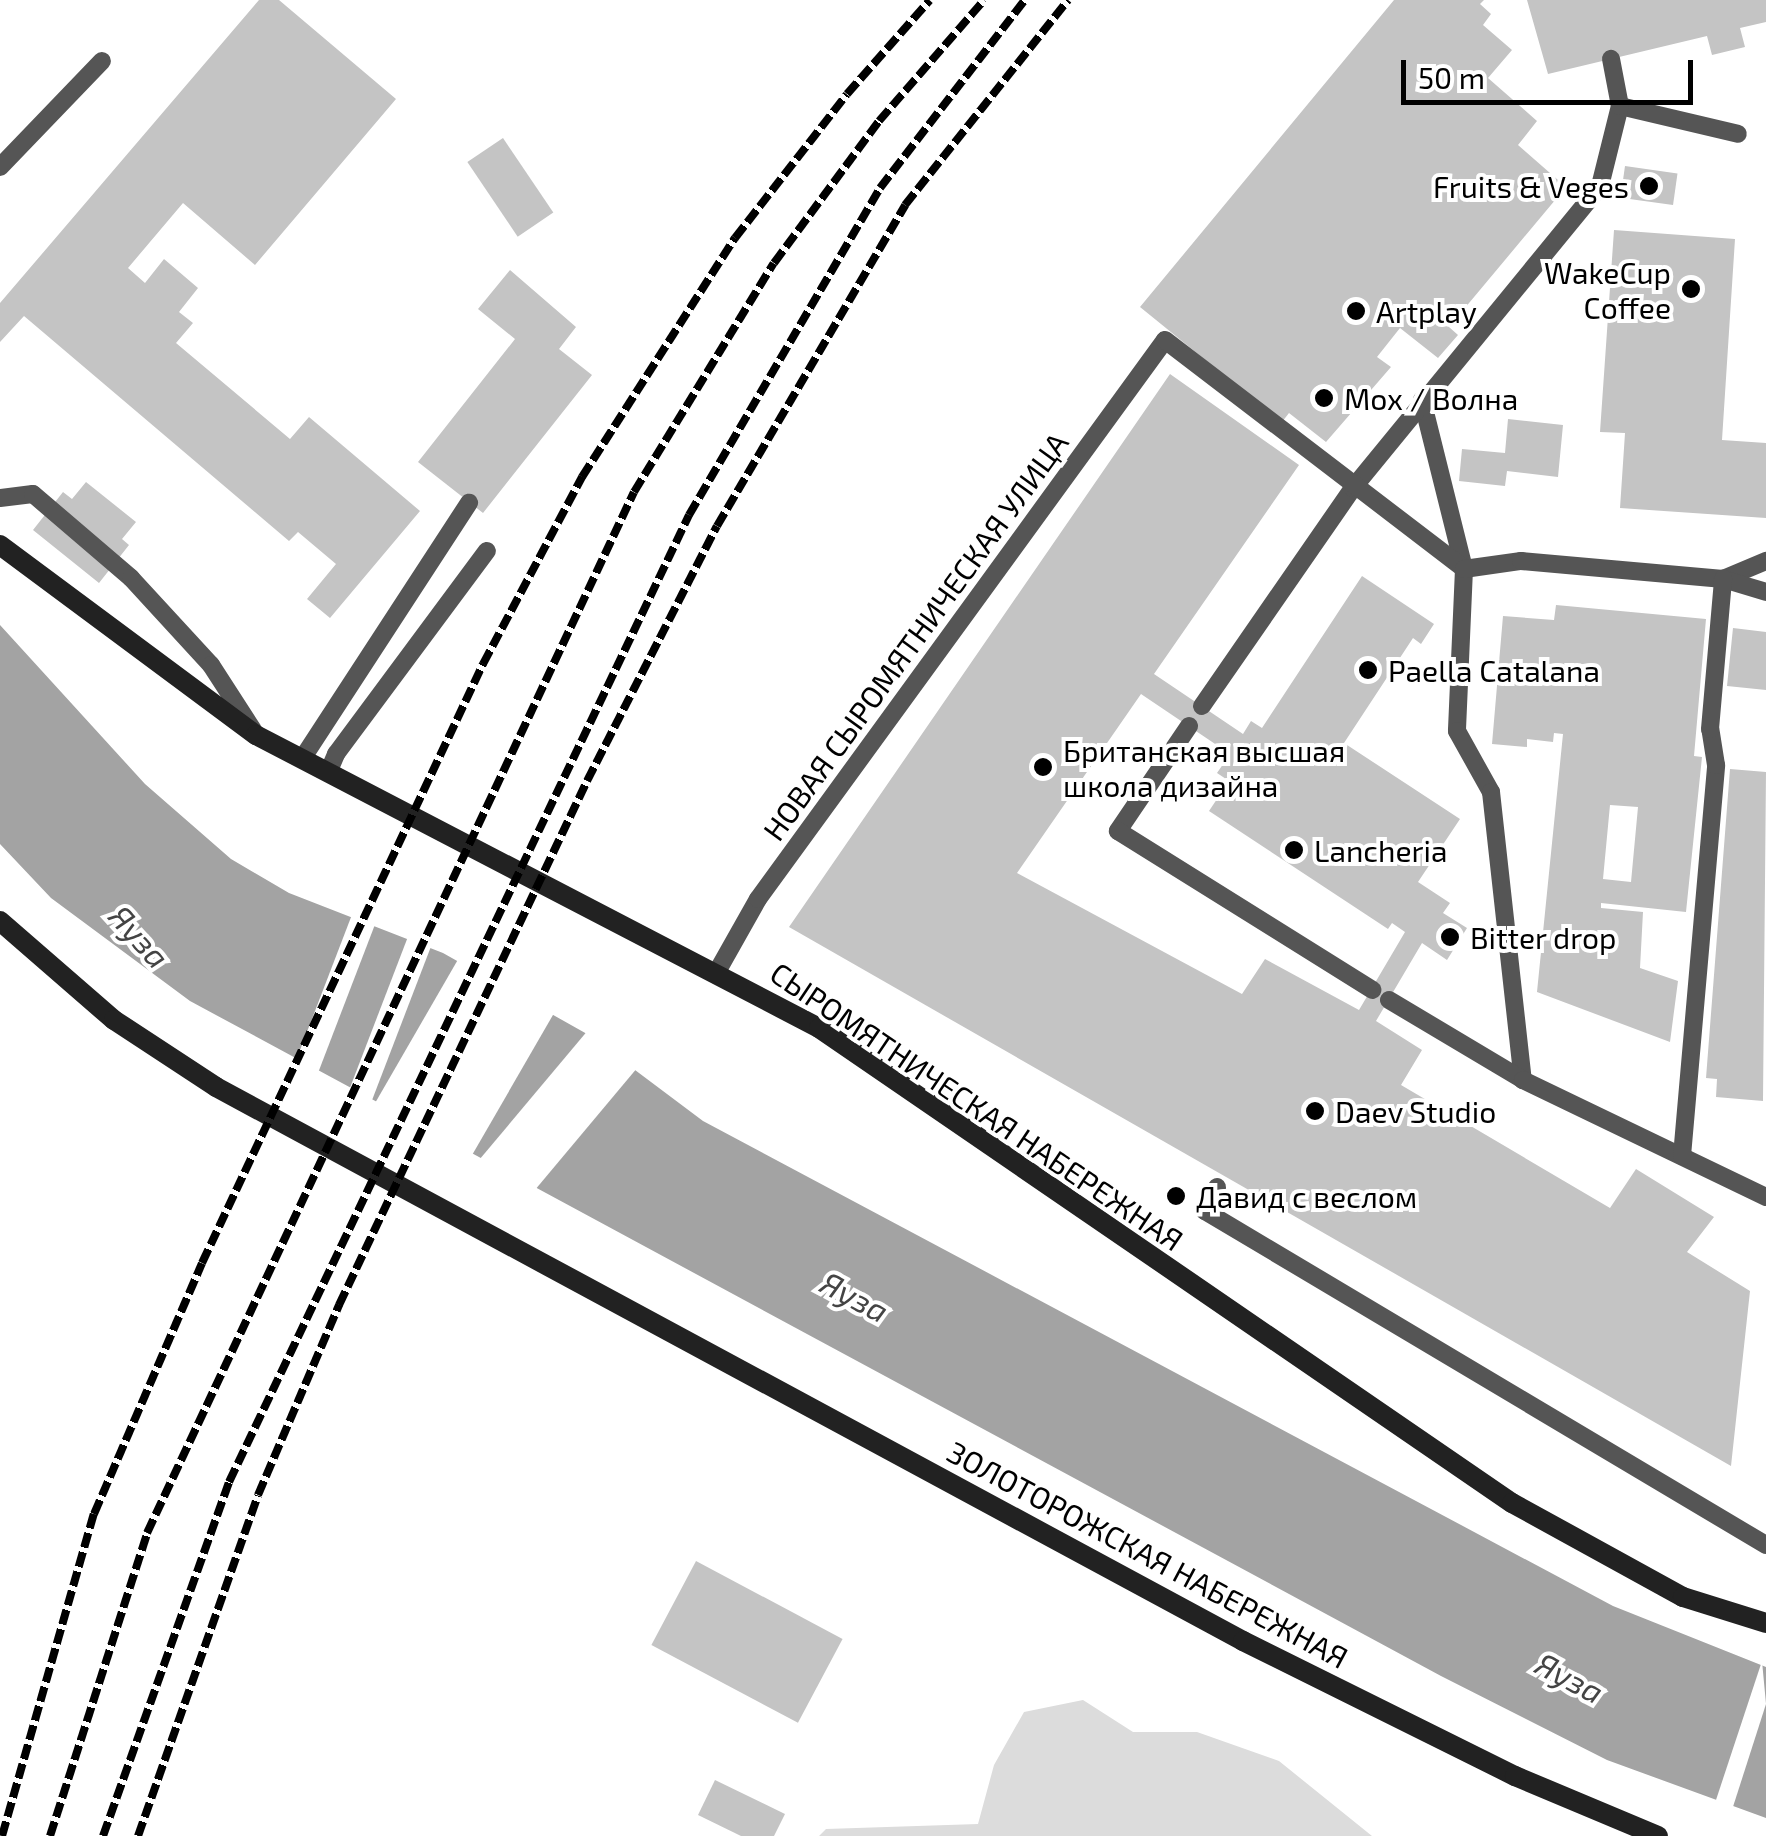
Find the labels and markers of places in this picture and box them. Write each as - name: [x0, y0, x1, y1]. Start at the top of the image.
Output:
- place label: Fruits & Veges: [1432, 168, 1629, 204]
- marker: Fruits & Veges: [1638, 175, 1660, 197]
- place label: WakeCup Coffee: [1544, 254, 1671, 324]
- marker: WakeCup Coffee: [1680, 278, 1702, 300]
- place label: Artplay: [1376, 293, 1477, 329]
- marker: Artplay: [1345, 300, 1367, 322]
- place label: Мох / Волна: [1344, 380, 1518, 416]
- marker: Мох / Волна: [1313, 387, 1335, 409]
- place label: Paella Catalana: [1388, 652, 1600, 688]
- marker: Paella Catalana: [1357, 659, 1379, 681]
- place label: Британская высшая школа дизайна: [1063, 732, 1345, 802]
- marker: Британская высшая школа дизайна: [1032, 756, 1054, 778]
- place label: Lancheria: [1314, 832, 1447, 868]
- marker: Lancheria: [1283, 839, 1305, 861]
- place label: Bitter drop: [1470, 919, 1617, 955]
- marker: Bitter drop: [1439, 926, 1461, 948]
- place label: Daev Studio: [1335, 1093, 1497, 1129]
- marker: Daev Studio: [1304, 1100, 1326, 1122]
- place label: Давид с веслом: [1196, 1178, 1417, 1214]
- marker: Давид с веслом: [1165, 1185, 1187, 1207]

